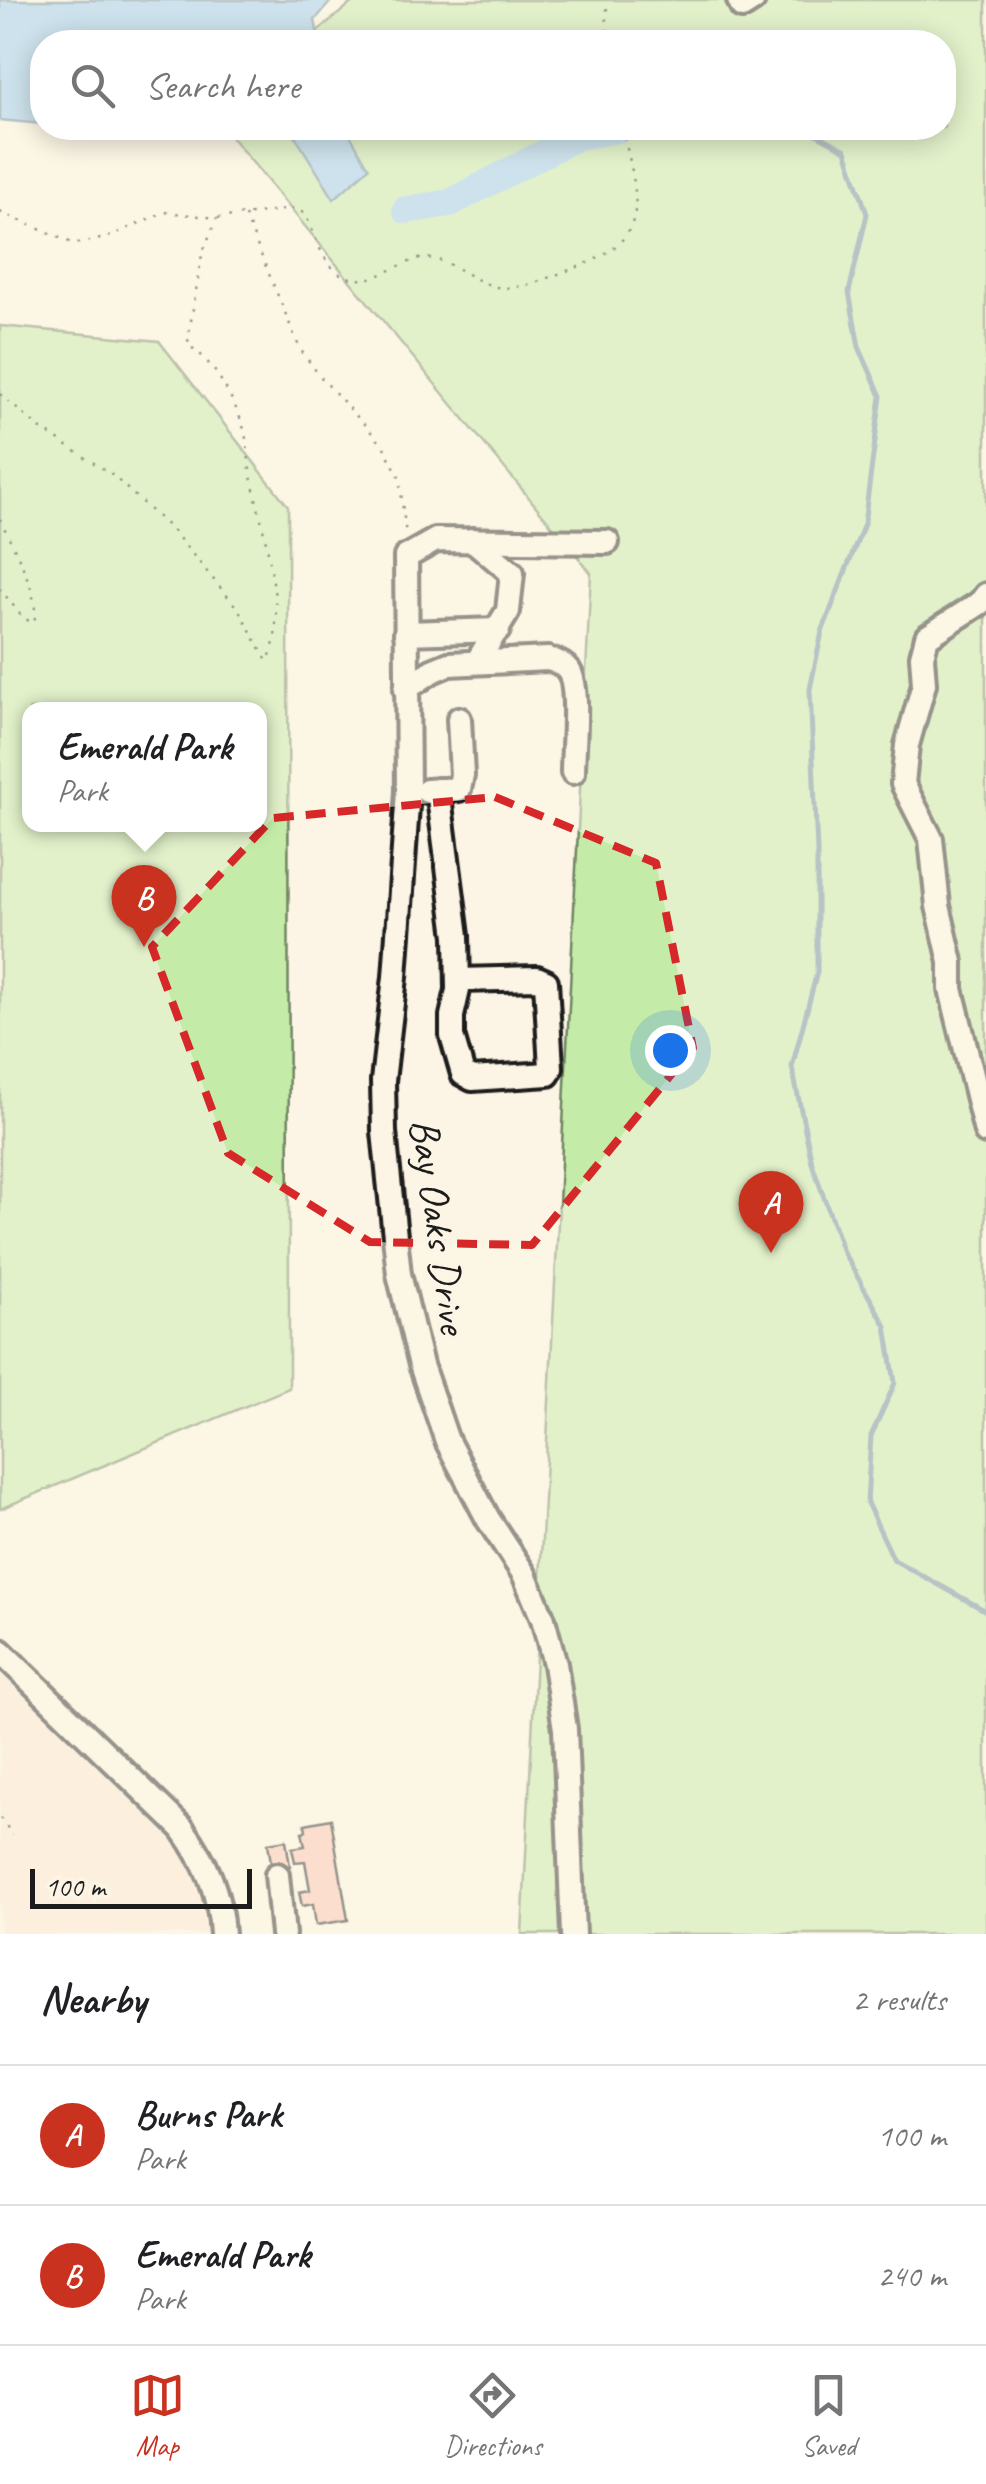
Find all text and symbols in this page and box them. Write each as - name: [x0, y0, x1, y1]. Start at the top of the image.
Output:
- search box: [30, 30, 956, 140]
- icon: search: [65, 58, 120, 113]
- text: Search here: [145, 62, 300, 109]
- popup: [22, 702, 267, 832]
- text: Emerald Park: [57, 723, 232, 770]
- text: Park: [57, 770, 108, 811]
- pin: B: [112, 864, 176, 947]
- your location: [645, 1025, 696, 1076]
- street label: Bay Oaks Drive: [398, 1115, 481, 1340]
- pin: A: [738, 1170, 804, 1253]
- scale bar: [30, 1864, 252, 1908]
- text: 100 m: [45, 1869, 105, 1904]
- text: Nearby: [40, 1973, 146, 2026]
- text: 2 results: [852, 1979, 946, 2020]
- text: Burns Park: [135, 2091, 282, 2138]
- text: A: [64, 2115, 81, 2156]
- text: 100 m: [877, 2115, 946, 2156]
- text: Park: [135, 2138, 186, 2179]
- text: Emerald Park: [135, 2231, 310, 2278]
- text: B: [64, 2255, 81, 2296]
- text: 240 m: [877, 2255, 946, 2296]
- text: Park: [135, 2278, 186, 2319]
- tab: Map: [130, 2368, 185, 2463]
- tab: Directions: [444, 2368, 542, 2463]
- tab: Saved: [801, 2368, 856, 2463]

